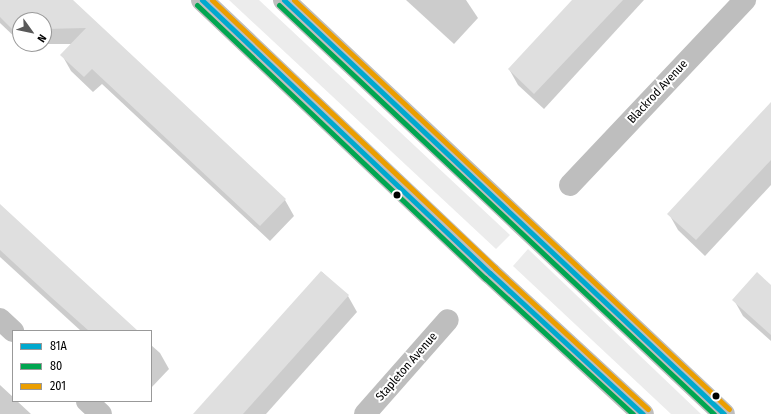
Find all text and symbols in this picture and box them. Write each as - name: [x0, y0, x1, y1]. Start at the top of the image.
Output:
- north arrow: [12, 12, 52, 52]
- text: N: [34, 32, 49, 45]
- street label: Blackrod Avenue: [625, 57, 691, 127]
- unlabelled marker: [392, 190, 402, 200]
- legend: [12, 330, 152, 402]
- street label: Stapleton Avenue: [373, 330, 441, 404]
- text: 81A: [50, 339, 67, 353]
- text: 80: [50, 359, 62, 373]
- text: 201: [50, 379, 66, 393]
- unlabelled marker: [711, 391, 721, 401]

